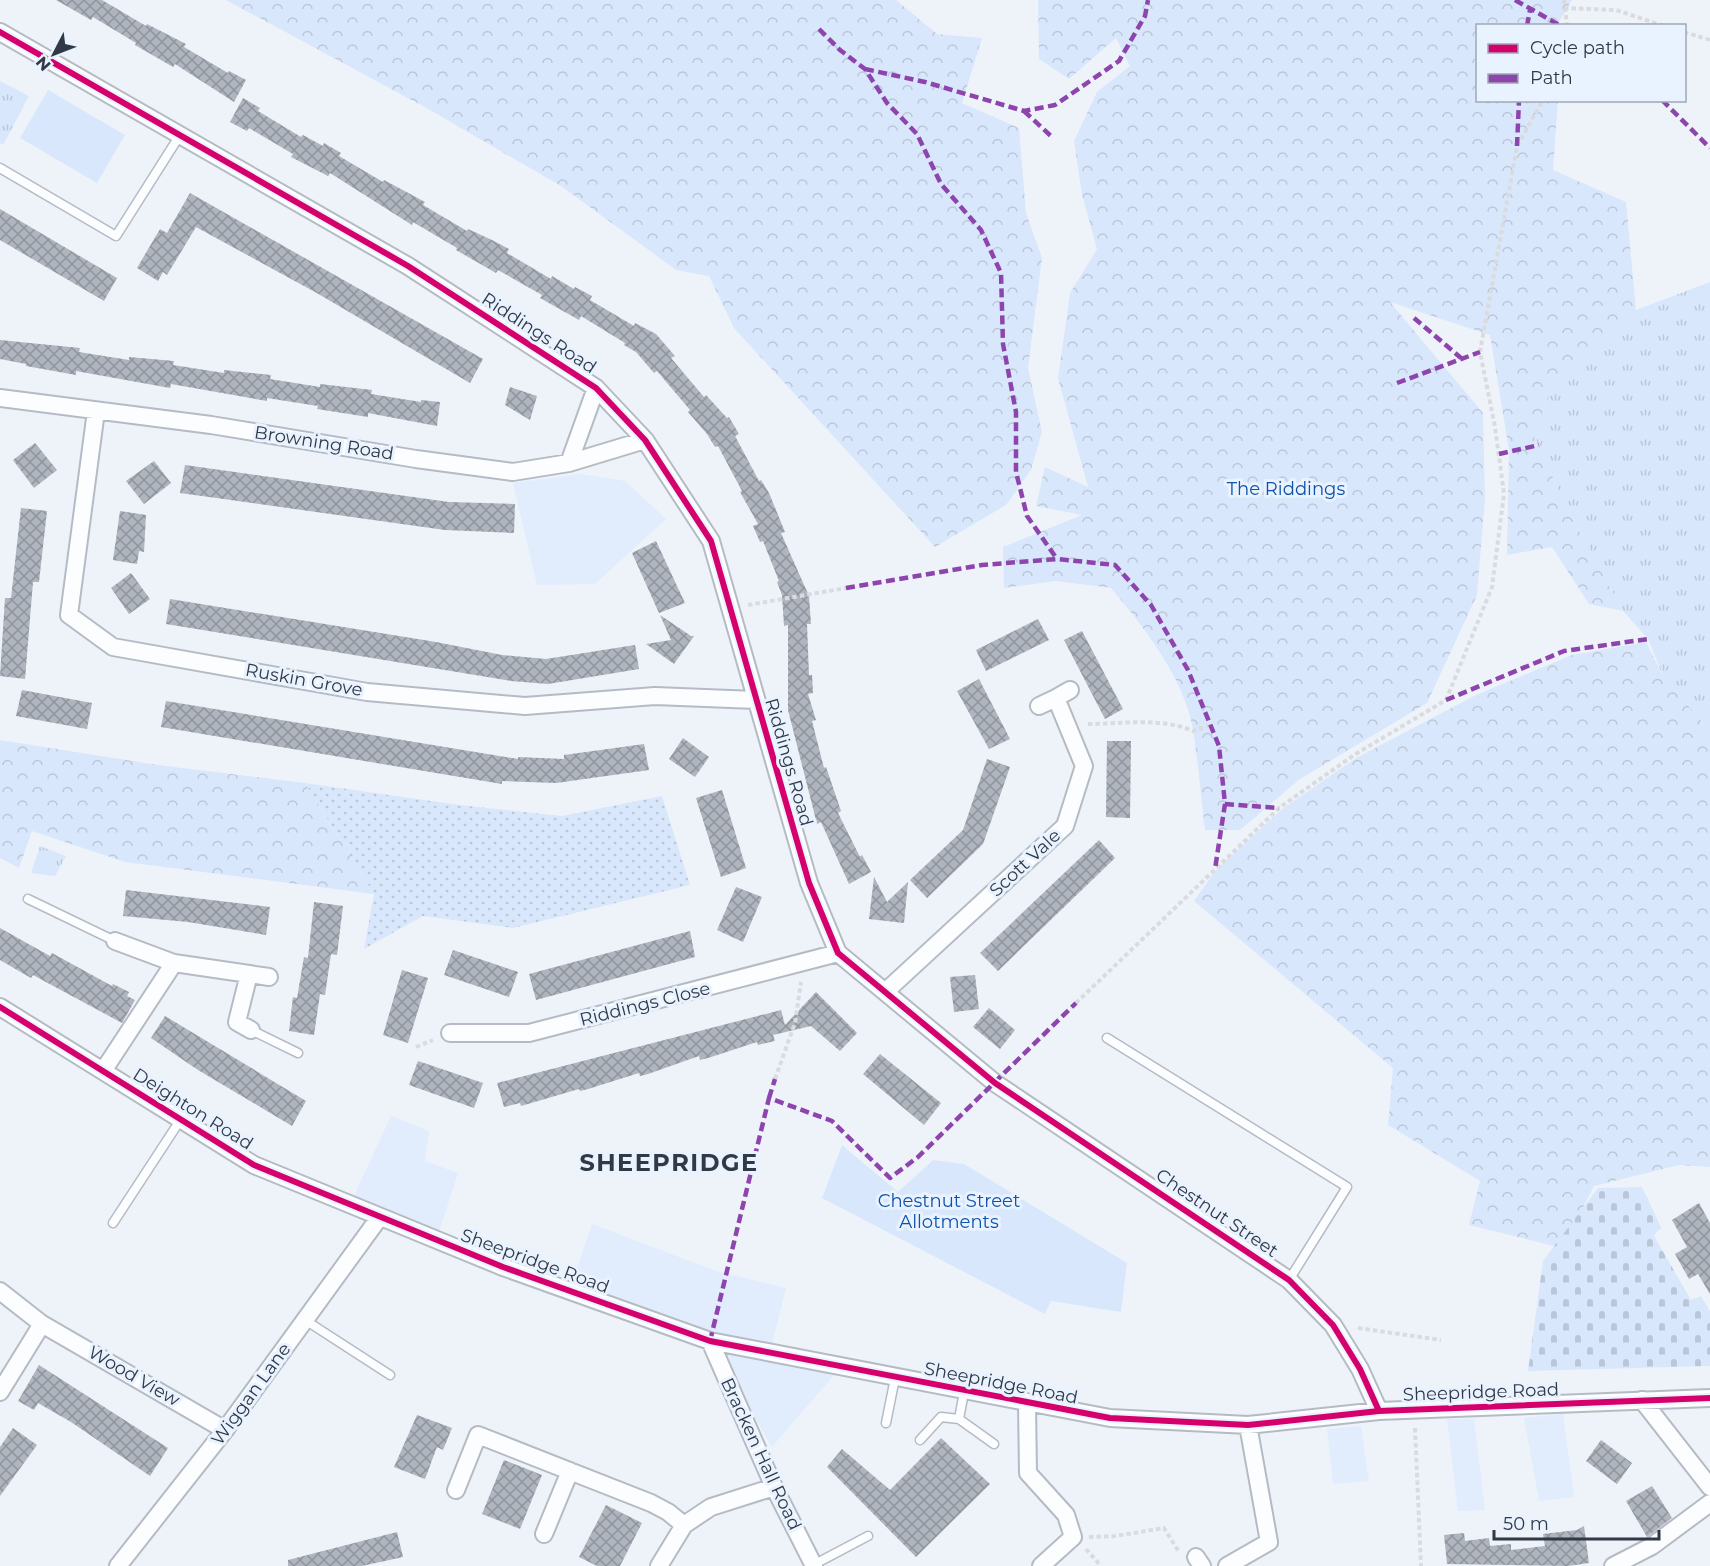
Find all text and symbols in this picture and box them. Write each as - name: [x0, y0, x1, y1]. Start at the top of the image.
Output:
- north arrow: [24, 24, 84, 84]
- legend: [1476, 24, 1686, 102]
- text: Cycle path: [1530, 37, 1625, 59]
- text: N: [32, 53, 55, 75]
- text: Path: [1530, 67, 1573, 89]
- street label: Riddings Road: [478, 288, 600, 378]
- street label: Browning Road: [253, 421, 395, 465]
- park label: The Riddings: [1227, 478, 1345, 500]
- street label: Ruskin Grove: [244, 659, 364, 701]
- street label: Riddings Road: [760, 695, 818, 829]
- street label: Scott Vale: [985, 824, 1065, 902]
- street label: Riddings Close: [577, 977, 713, 1031]
- street label: Deighton Road: [129, 1063, 257, 1155]
- district label: SHEEPRIDGE: [579, 1148, 759, 1177]
- street label: Chestnut Street: [1152, 1164, 1282, 1262]
- park label: Chestnut Street Allotments: [878, 1190, 1020, 1233]
- street label: Sheepridge Road: [458, 1224, 612, 1298]
- street label: Wiggan Lane: [207, 1339, 296, 1449]
- street label: Wood View: [84, 1341, 184, 1411]
- street label: Sheepridge Road: [922, 1357, 1080, 1409]
- street label: Bracken Hall Road: [716, 1374, 806, 1534]
- street label: Sheepridge Road: [1403, 1378, 1559, 1406]
- scale bar: [1494, 1503, 1659, 1541]
- text: 50 m: [1503, 1513, 1549, 1535]

